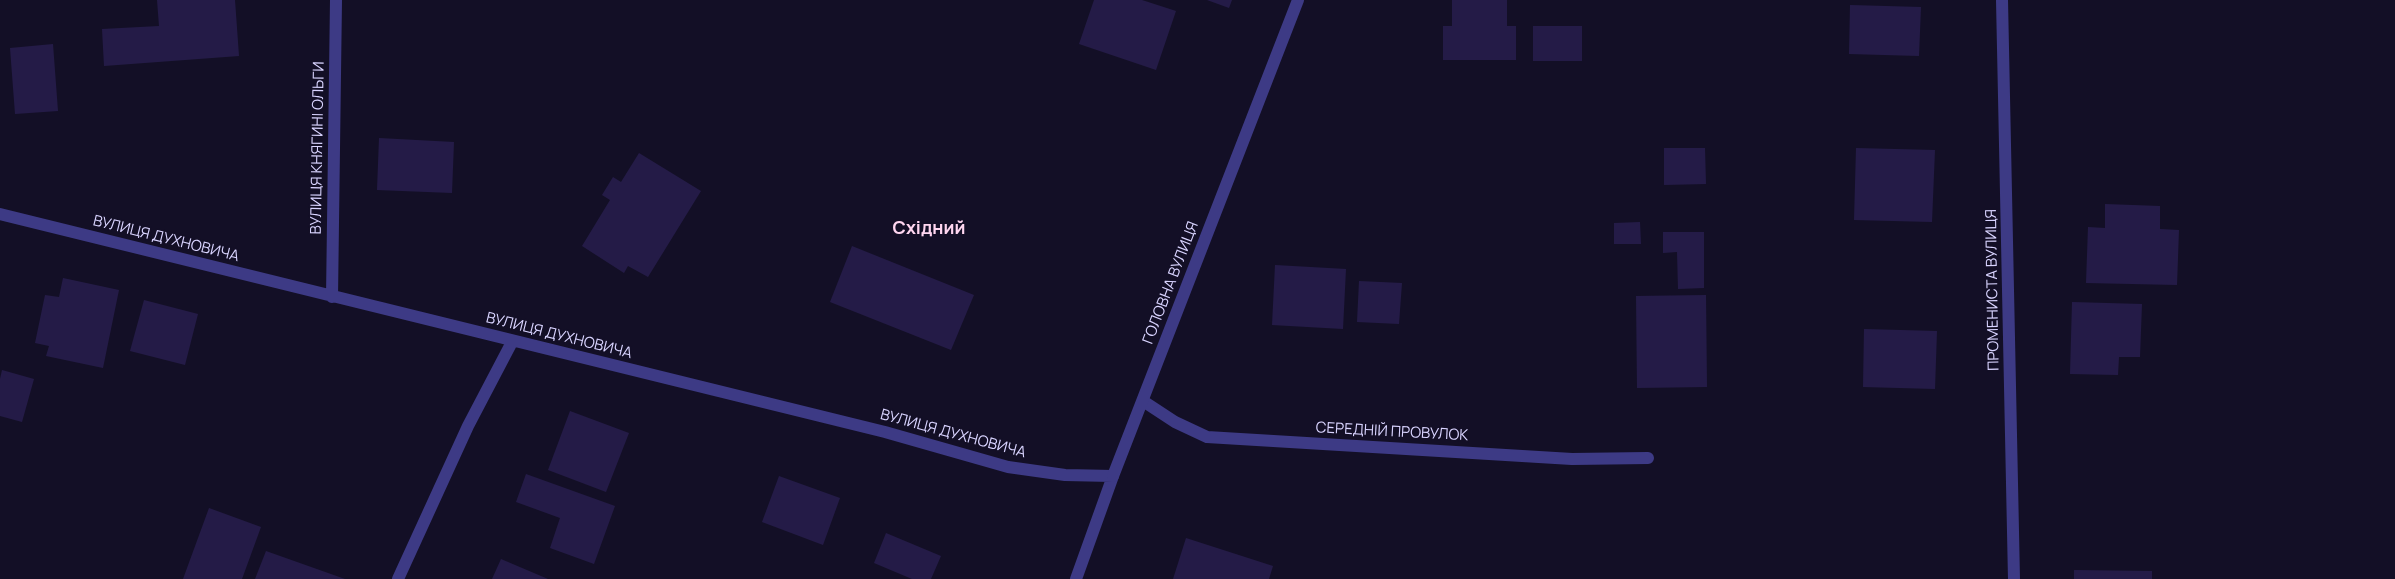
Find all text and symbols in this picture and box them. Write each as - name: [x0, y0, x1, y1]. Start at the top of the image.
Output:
- street label: ВУЛИЦЯ КНЯГИНІ ОЛЬГИ: [307, 61, 329, 235]
- street label: ПРОМЕНИСТА ВУЛИЦЯ: [1983, 209, 2003, 371]
- street label: ВУЛИЦЯ ДУХНОВИЧА: [91, 212, 241, 266]
- district label: Східний: [893, 218, 965, 240]
- street label: ГОЛОВНА ВУЛИЦЯ: [1139, 219, 1203, 347]
- street label: ВУЛИЦЯ ДУХНОВИЧА: [484, 309, 634, 363]
- street label: ВУЛИЦЯ ДУХНОВИЧА: [878, 406, 1028, 462]
- street label: СЕРЕДНІЙ ПРОВУЛОК: [1315, 419, 1469, 445]

